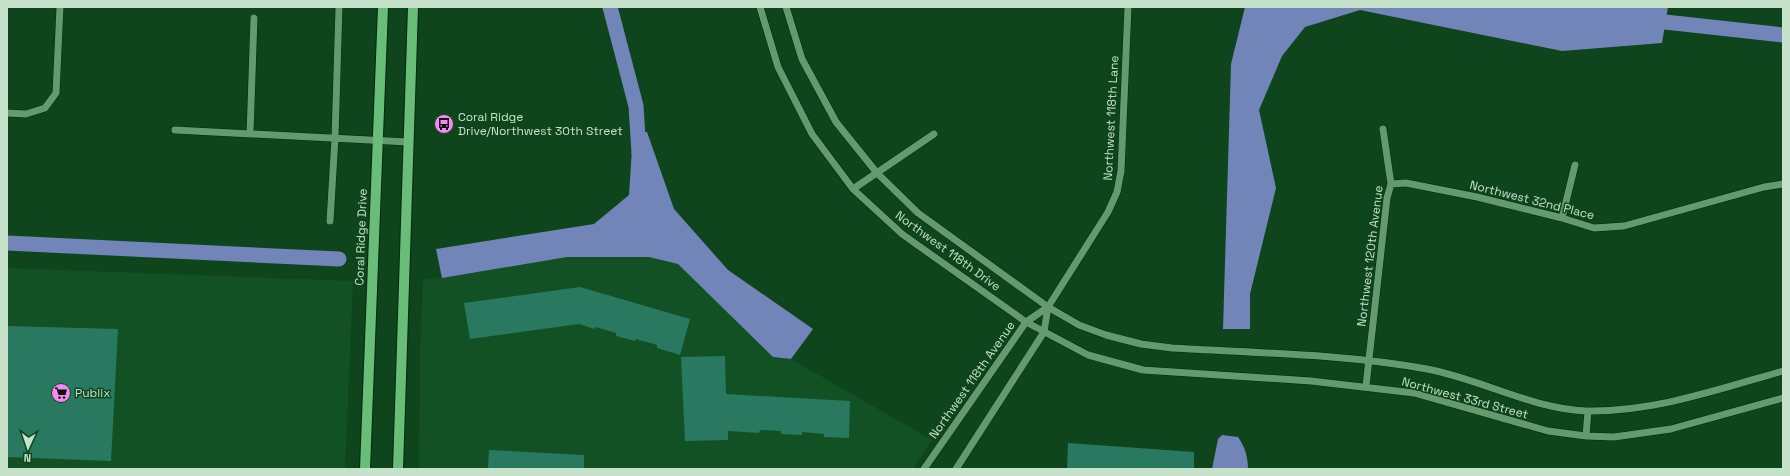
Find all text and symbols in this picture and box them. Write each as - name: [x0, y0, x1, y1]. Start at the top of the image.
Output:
- street label: Northwest 118th Lane: [1100, 55, 1122, 181]
- place label: Coral Ridge Drive/Northwest 30th Street: [458, 109, 623, 139]
- bus stop icon: Coral Ridge Drive/Northwest 30th Street: [433, 113, 455, 135]
- street label: Northwest 32nd Place: [1468, 177, 1596, 223]
- street label: Northwest 120th Avenue: [1353, 184, 1387, 328]
- street label: Coral Ridge Drive: [351, 188, 371, 286]
- street label: Northwest 118th Drive: [892, 207, 1004, 295]
- street label: Northwest 118th Avenue: [925, 318, 1019, 442]
- street label: Northwest 33rd Street: [1400, 373, 1530, 423]
- supermarket icon: Publix: [50, 382, 72, 404]
- place label: Publix: [75, 385, 110, 401]
- north arrow: [8, 428, 48, 468]
- text: N: [23, 451, 32, 465]

